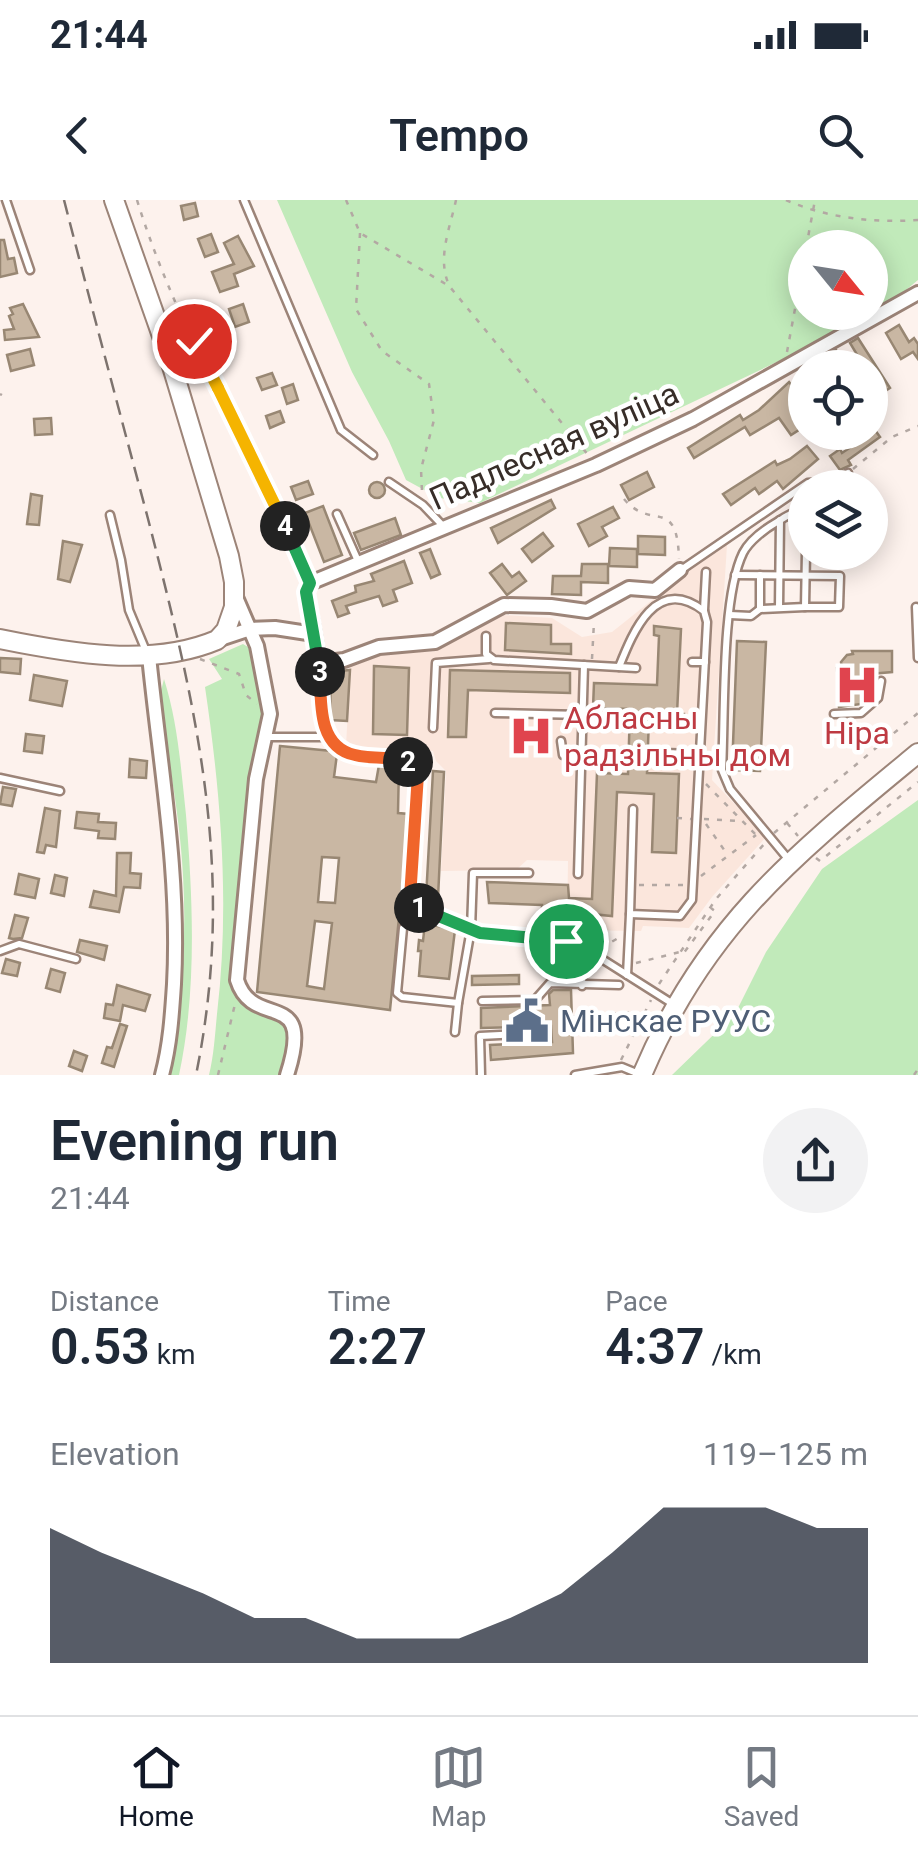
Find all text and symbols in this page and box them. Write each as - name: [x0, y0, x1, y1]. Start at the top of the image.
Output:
- text: 21:44: [50, 13, 148, 57]
- icon: back: [50, 108, 105, 163]
- icon: search: [813, 108, 868, 163]
- text: Tempo: [389, 109, 529, 162]
- north arrow: [788, 230, 888, 330]
- map controls: [788, 230, 888, 570]
- pin: [152, 299, 237, 384]
- icon: check: [167, 314, 222, 369]
- button: locate: [788, 350, 888, 450]
- street label: Падлесная вуліца: [424, 374, 684, 518]
- button: layers: [788, 470, 888, 570]
- pin: 4: [260, 501, 310, 551]
- text: 4: [277, 509, 293, 542]
- pin: 3: [295, 647, 345, 697]
- text: 3: [312, 655, 328, 688]
- hospital icon: Ніра: [833, 661, 881, 709]
- place label: Абласны радзільны дом: [564, 699, 791, 774]
- hospital icon: Абласны радзільны дом: [507, 712, 555, 760]
- place label: Ніра: [824, 714, 890, 752]
- pin: 2: [383, 737, 433, 787]
- text: 2: [400, 745, 416, 778]
- pin: 1: [394, 883, 444, 933]
- text: 1: [411, 891, 427, 924]
- pin: [524, 899, 609, 984]
- icon: arrive: [539, 914, 594, 969]
- public building icon: Мінскае РУУС: [503, 997, 551, 1045]
- place label: Мінскае РУУС: [560, 1002, 771, 1040]
- button: share: [763, 1108, 868, 1213]
- text: Evening run: [50, 1109, 339, 1173]
- text: 21:44: [50, 1179, 130, 1217]
- text: Distance: [50, 1285, 159, 1318]
- text: Time: [328, 1285, 391, 1318]
- text: Pace: [605, 1285, 668, 1318]
- text: 0.53: [50, 1318, 150, 1376]
- text: 2:27: [328, 1318, 427, 1376]
- text: 4:37: [605, 1318, 705, 1376]
- text: km: [150, 1338, 196, 1371]
- text: /km: [705, 1338, 762, 1371]
- text: Elevation: [50, 1435, 180, 1473]
- text: 119–125 m: [703, 1435, 868, 1473]
- tab: Home: [119, 1740, 194, 1833]
- tab: Map: [431, 1740, 487, 1833]
- tab: Saved: [724, 1740, 799, 1833]

